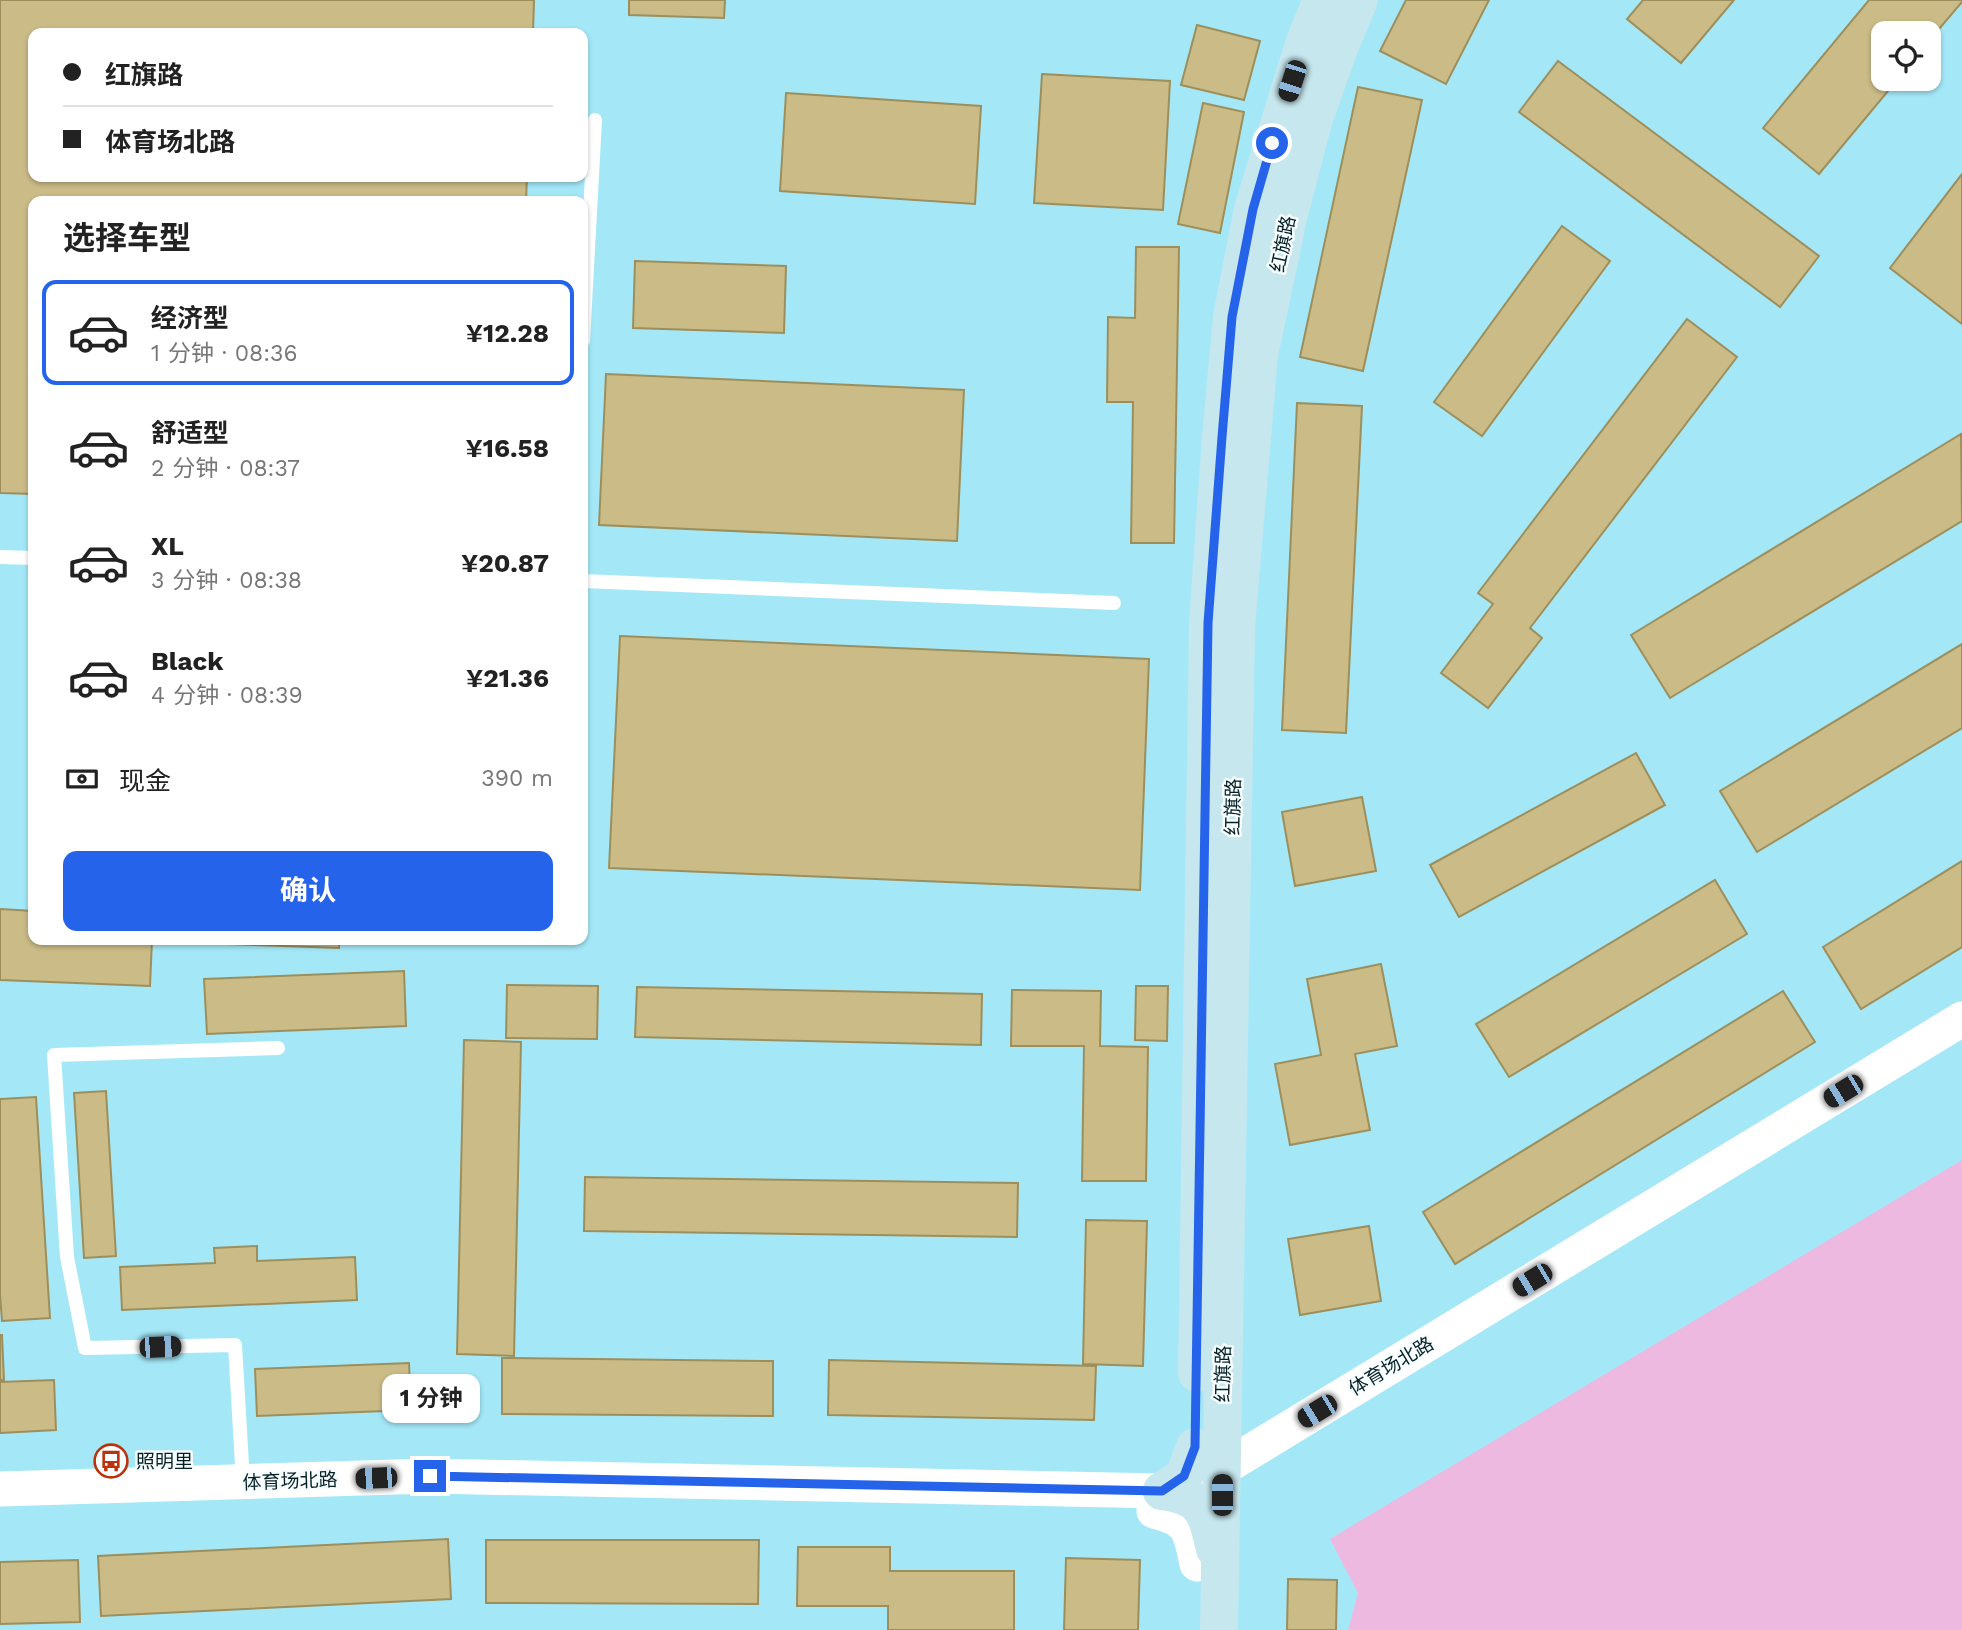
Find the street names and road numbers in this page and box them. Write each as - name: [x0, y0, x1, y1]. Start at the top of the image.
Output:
- street label: 红旗路: [1266, 214, 1300, 274]
- street label: 红旗路: [1221, 778, 1245, 836]
- street label: 体育场北路: [1344, 1332, 1438, 1400]
- street label: 红旗路: [1211, 1345, 1235, 1403]
- street label: 体育场北路: [242, 1468, 338, 1494]

